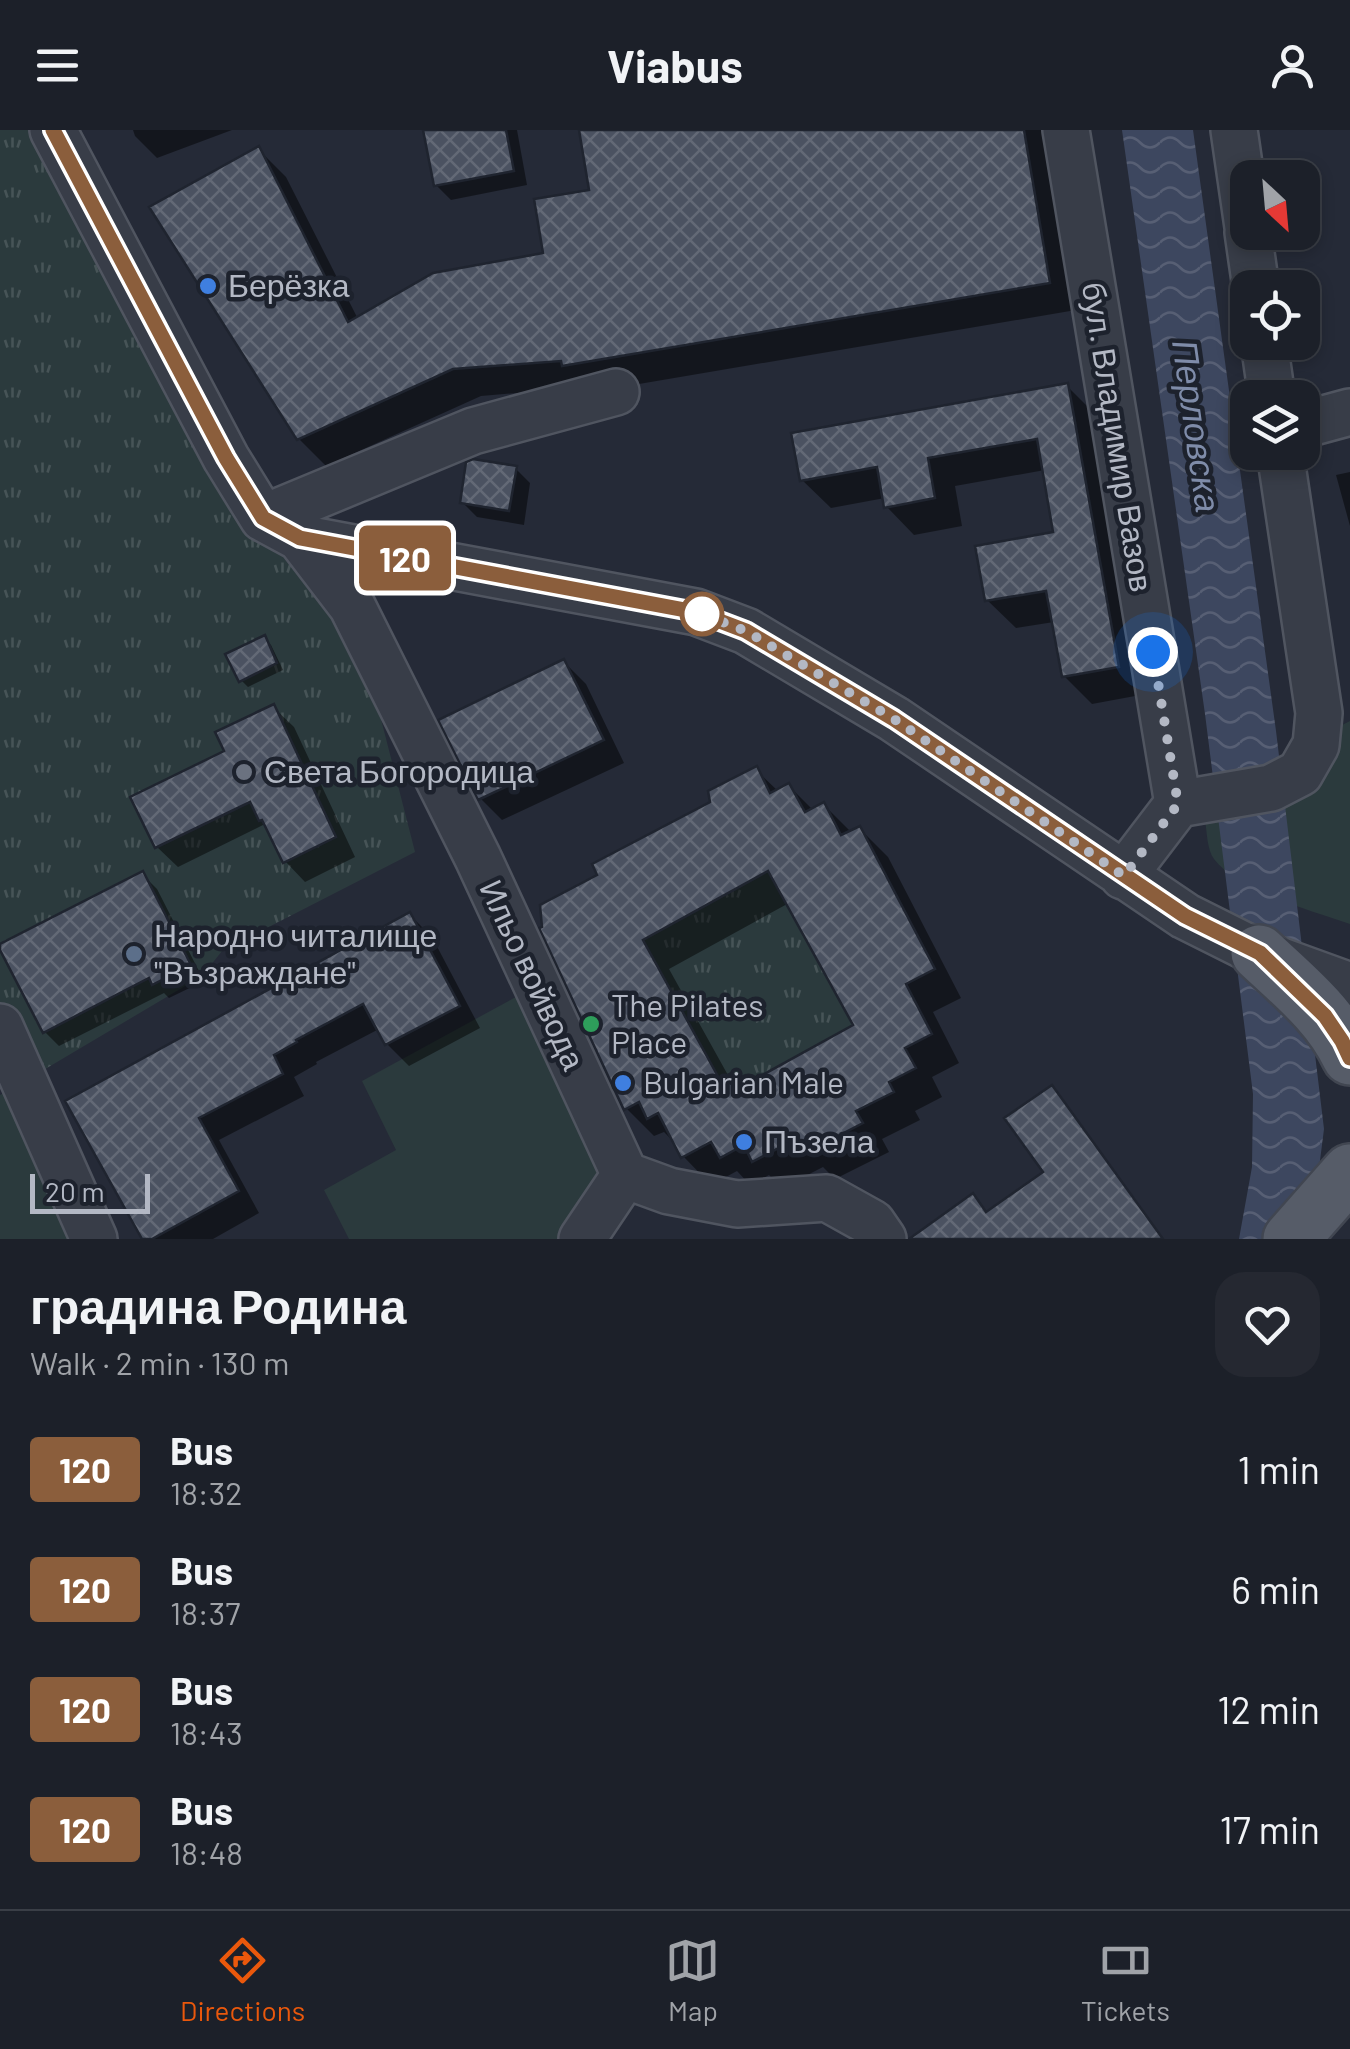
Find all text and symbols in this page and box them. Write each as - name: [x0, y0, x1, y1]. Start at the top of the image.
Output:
- icon: menu: [30, 38, 85, 93]
- text: Viabus: [607, 38, 743, 92]
- icon: person: [1265, 38, 1320, 93]
- north arrow: [1230, 160, 1320, 250]
- map controls: [1230, 160, 1320, 470]
- place label: Берёзка: [228, 265, 350, 304]
- button: locate: [1230, 270, 1320, 360]
- marker: Берёзка: [197, 275, 219, 297]
- street label: бул. Владимир Вазов: [1075, 279, 1162, 594]
- water label: Перловска: [1165, 337, 1231, 515]
- button: layers: [1230, 380, 1320, 470]
- line badge: 120: [348, 526, 462, 590]
- text: 120: [379, 537, 431, 579]
- unlabelled marker: [681, 593, 723, 635]
- your location: [1128, 627, 1178, 677]
- place label: Света Богородица: [264, 751, 534, 790]
- marker: Света Богородица: [233, 761, 255, 783]
- street label: Ильо войвода: [472, 873, 594, 1076]
- place label: Народно читалище "Възраждане": [154, 915, 437, 991]
- marker: Народно читалище "Възраждане": [123, 943, 145, 965]
- place label: The Pilates Place: [611, 985, 764, 1060]
- marker: The Pilates Place: [580, 1013, 602, 1035]
- place label: Bulgarian Male: [643, 1062, 844, 1100]
- marker: Bulgarian Male: [612, 1072, 634, 1094]
- place label: Пъзела: [764, 1121, 875, 1159]
- marker: Пъзела: [733, 1131, 755, 1153]
- scale bar: [30, 1169, 150, 1214]
- text: 20 m: [45, 1174, 105, 1208]
- button: heart: [1215, 1272, 1320, 1377]
- text: градина Родина: [30, 1276, 406, 1334]
- text: Walk · 2 min · 130 m: [30, 1343, 289, 1381]
- text: Bus: [170, 1427, 233, 1473]
- text: 1 min: [1238, 1446, 1320, 1492]
- text: 120: [59, 1448, 111, 1490]
- text: 18:32: [170, 1473, 242, 1511]
- text: Bus: [170, 1547, 233, 1593]
- text: 6 min: [1231, 1566, 1320, 1612]
- text: 120: [59, 1568, 111, 1610]
- text: 18:37: [170, 1593, 240, 1631]
- text: Bus: [170, 1667, 233, 1713]
- text: 12 min: [1217, 1686, 1320, 1732]
- text: 120: [59, 1688, 111, 1730]
- text: 18:43: [170, 1713, 243, 1751]
- text: Bus: [170, 1787, 233, 1833]
- text: 17 min: [1220, 1806, 1320, 1852]
- text: 120: [59, 1808, 111, 1850]
- text: 18:48: [170, 1833, 243, 1871]
- tab: Directions: [180, 1933, 305, 2027]
- tab: Map: [665, 1933, 720, 2027]
- tab: Tickets: [1081, 1933, 1170, 2027]

